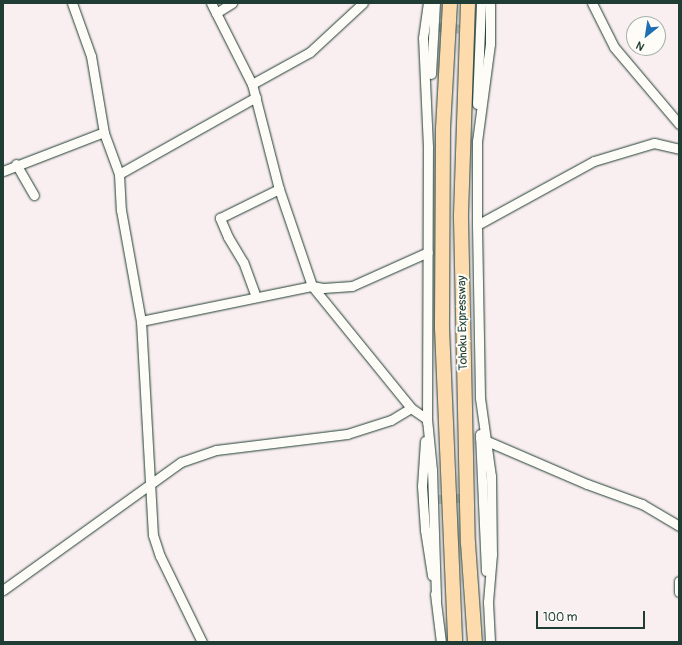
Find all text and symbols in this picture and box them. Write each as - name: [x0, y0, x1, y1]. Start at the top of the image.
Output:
- north arrow: [626, 16, 666, 56]
- text: N: [634, 38, 647, 53]
- street label: Tohoku Expressway: [455, 275, 471, 371]
- scale bar: [538, 603, 647, 629]
- text: 100 m: [543, 610, 577, 625]

